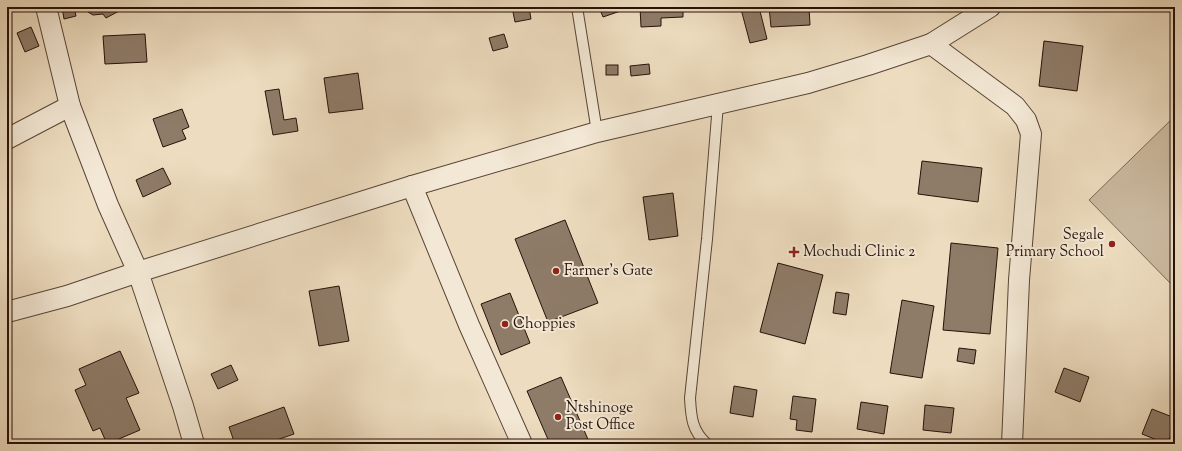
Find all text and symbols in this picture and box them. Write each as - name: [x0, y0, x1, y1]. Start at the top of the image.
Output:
- place label: Segale Primary School: [1006, 225, 1104, 263]
- marker: Segale Primary School: [1107, 239, 1117, 249]
- place label: Mochudi Clinic 2: [803, 242, 915, 263]
- marker: Mochudi Clinic 2: [788, 246, 800, 258]
- place label: Farmer's Gate: [564, 261, 653, 282]
- marker: Farmer's Gate: [551, 266, 561, 276]
- place label: Choppies: [513, 314, 575, 335]
- marker: Choppies: [500, 319, 510, 329]
- place label: Ntshinoge Post Office: [566, 398, 635, 436]
- marker: Ntshinoge Post Office: [553, 412, 563, 422]

